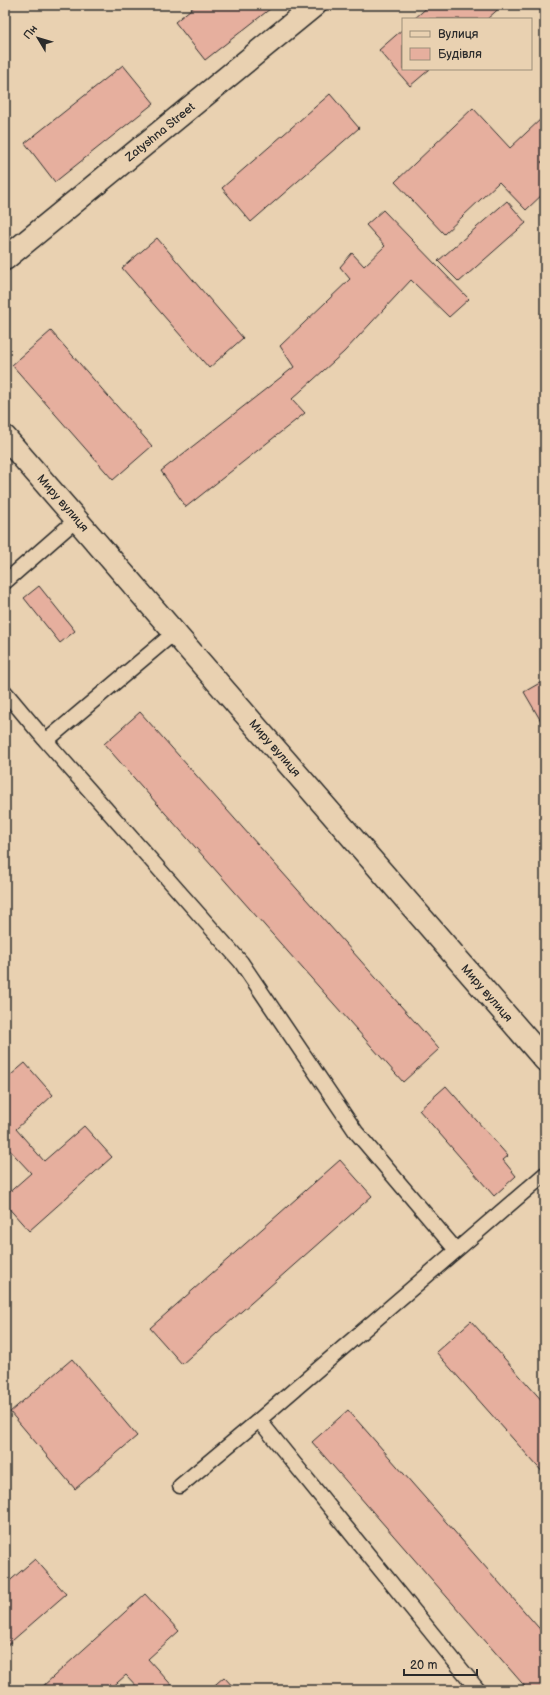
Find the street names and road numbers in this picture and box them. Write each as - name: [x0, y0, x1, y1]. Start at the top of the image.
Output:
- street label: Zatyshna Street: [122, 100, 198, 166]
- street label: Миру вулиця: [34, 471, 92, 535]
- street label: Миру вулиця: [246, 716, 304, 780]
- street label: Миру вулиця: [458, 961, 516, 1025]

